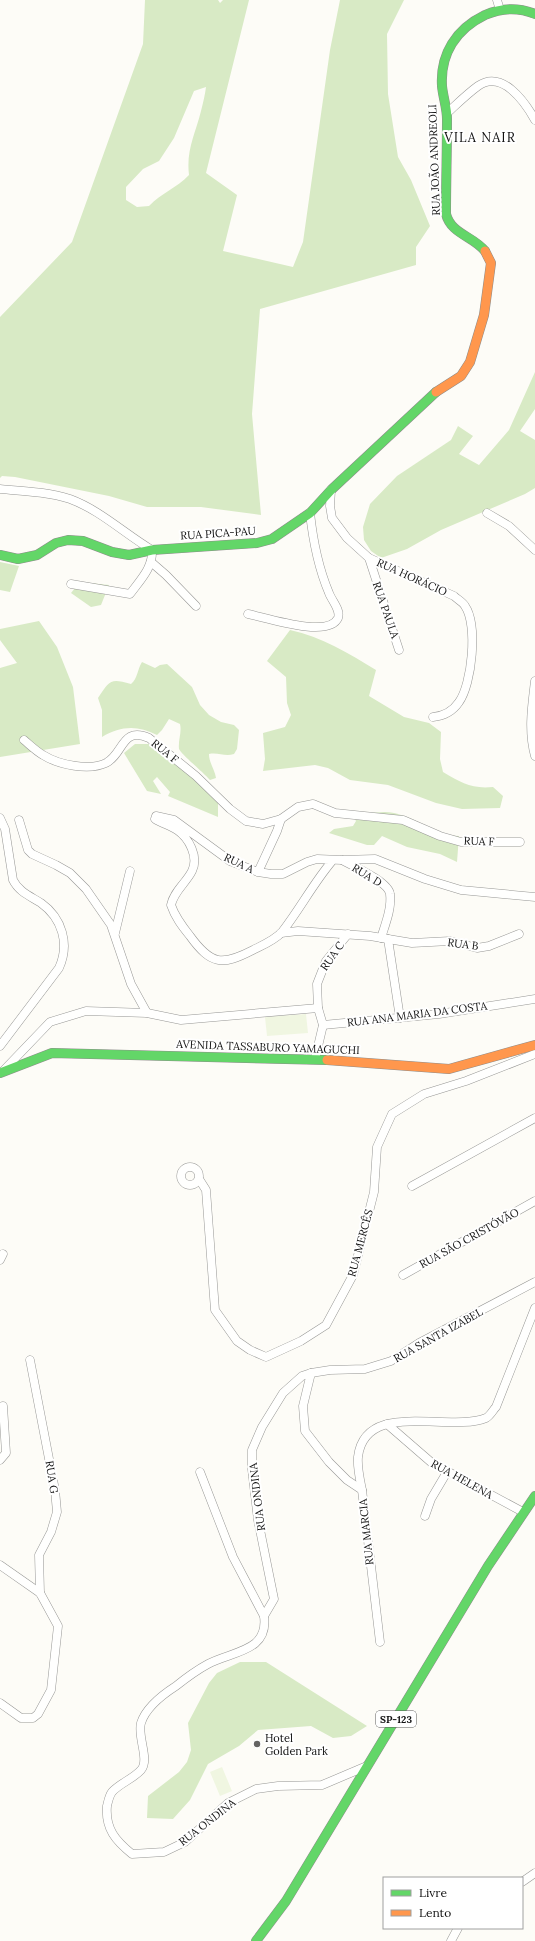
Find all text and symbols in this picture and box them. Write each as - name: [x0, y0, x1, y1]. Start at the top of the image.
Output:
- street label: RUA JOÃO ANDREOLI: [425, 104, 443, 216]
- district label: VILA NAIR: [443, 129, 516, 146]
- street label: RUA PICA-PAU: [180, 523, 256, 543]
- street label: RUA HORÁCIO: [374, 555, 450, 599]
- street label: RUA PAULA: [370, 580, 403, 641]
- street label: RUA F: [149, 736, 181, 766]
- street label: RUA F: [463, 833, 495, 849]
- street label: RUA A: [222, 850, 257, 876]
- street label: RUA D: [349, 861, 385, 889]
- street label: RUA B: [447, 935, 480, 953]
- street label: RUA C: [317, 938, 347, 973]
- street label: RUA ANA MARIA DA COSTA: [346, 998, 489, 1030]
- street label: AVENIDA TASSABURO YAMAGUCHI: [175, 1037, 360, 1057]
- street label: RUA SÃO CRISTÓVÃO: [417, 1205, 521, 1271]
- street label: RUA MERCÊS: [344, 1208, 376, 1278]
- street label: RUA SANTA IZABEL: [391, 1304, 486, 1365]
- street label: RUA HELENA: [429, 1456, 496, 1502]
- street label: RUA G: [43, 1460, 62, 1495]
- street label: RUA ONDINA: [246, 1461, 268, 1532]
- street label: RUA MARCIA: [355, 1497, 376, 1566]
- road number: SP-123: [376, 1711, 416, 1727]
- place label: Hotel Golden Park: [265, 1731, 328, 1758]
- marker: Hotel Golden Park: [252, 1739, 262, 1749]
- street label: RUA ONDINA: [176, 1795, 239, 1849]
- legend: [383, 1877, 523, 1929]
- text: Livre: [419, 1885, 447, 1900]
- text: Lento: [419, 1905, 451, 1920]

